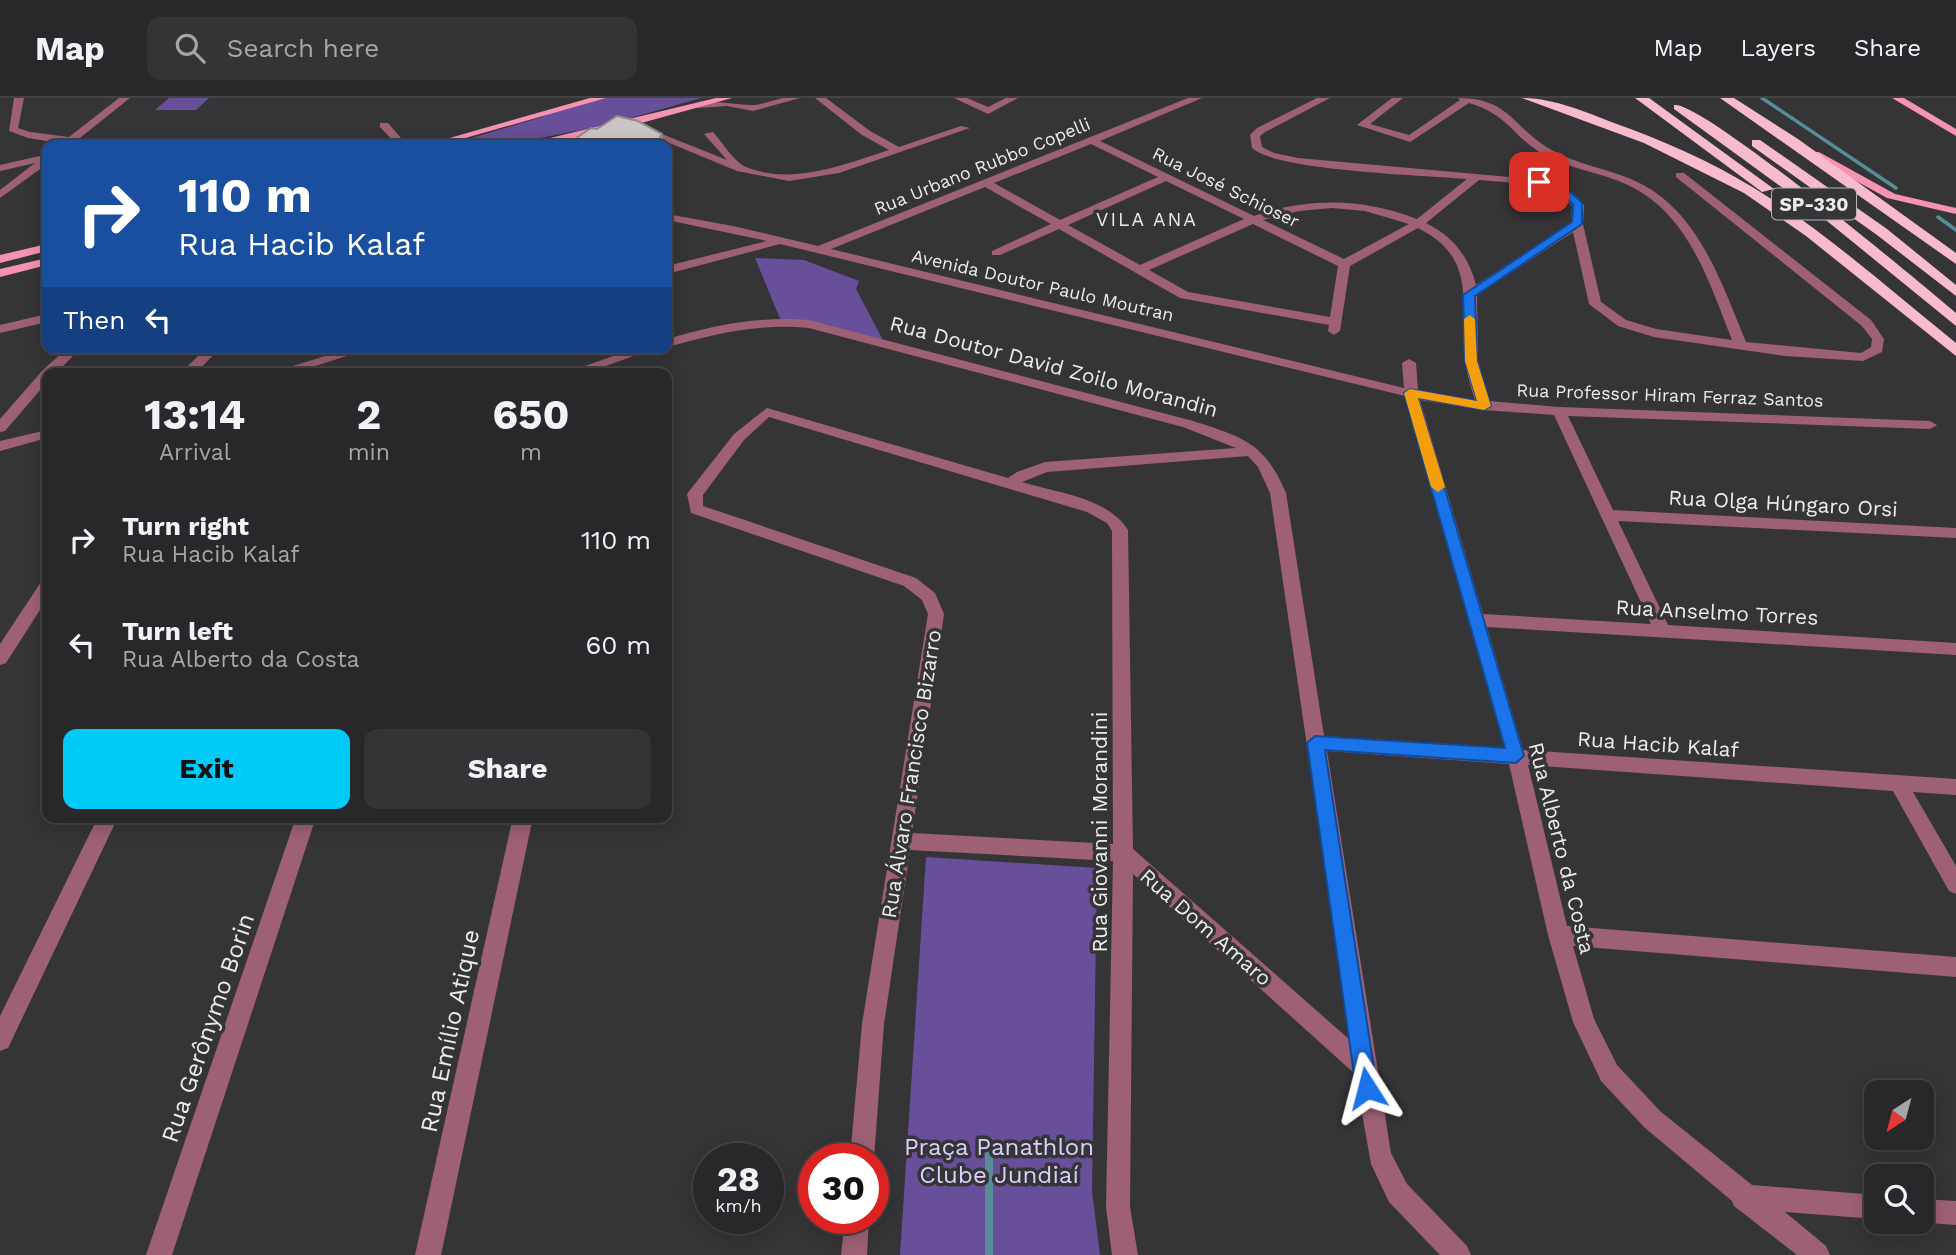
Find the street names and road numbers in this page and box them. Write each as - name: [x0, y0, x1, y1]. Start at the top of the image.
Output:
- street label: Rua Urbano Rubbo Copelli: [871, 113, 1093, 219]
- street label: Rua José Schioser: [1149, 142, 1303, 232]
- road number: SP-330: [1772, 188, 1856, 220]
- street label: Avenida Doutor Paulo Moutran: [910, 245, 1176, 325]
- street label: Rua Doutor David Zoilo Morandin: [887, 310, 1221, 422]
- street label: Rua Professor Hiram Ferraz Santos: [1516, 379, 1824, 411]
- street label: Rua Olga Húngaro Orsi: [1668, 485, 1898, 521]
- street label: Rua Anselmo Torres: [1615, 594, 1819, 630]
- street label: Rua Álvaro Francisco Bizarro: [876, 628, 946, 920]
- street label: Rua Giovanni Morandini: [1087, 712, 1112, 952]
- street label: Rua Hacib Kalaf: [1576, 726, 1740, 762]
- street label: Rua Alberto da Costa: [1524, 740, 1600, 956]
- street label: Rua Dom Amaro: [1135, 863, 1277, 991]
- street label: Rua Gerônymo Borin: [156, 910, 260, 1146]
- street label: Rua Emílio Atique: [415, 927, 485, 1135]

